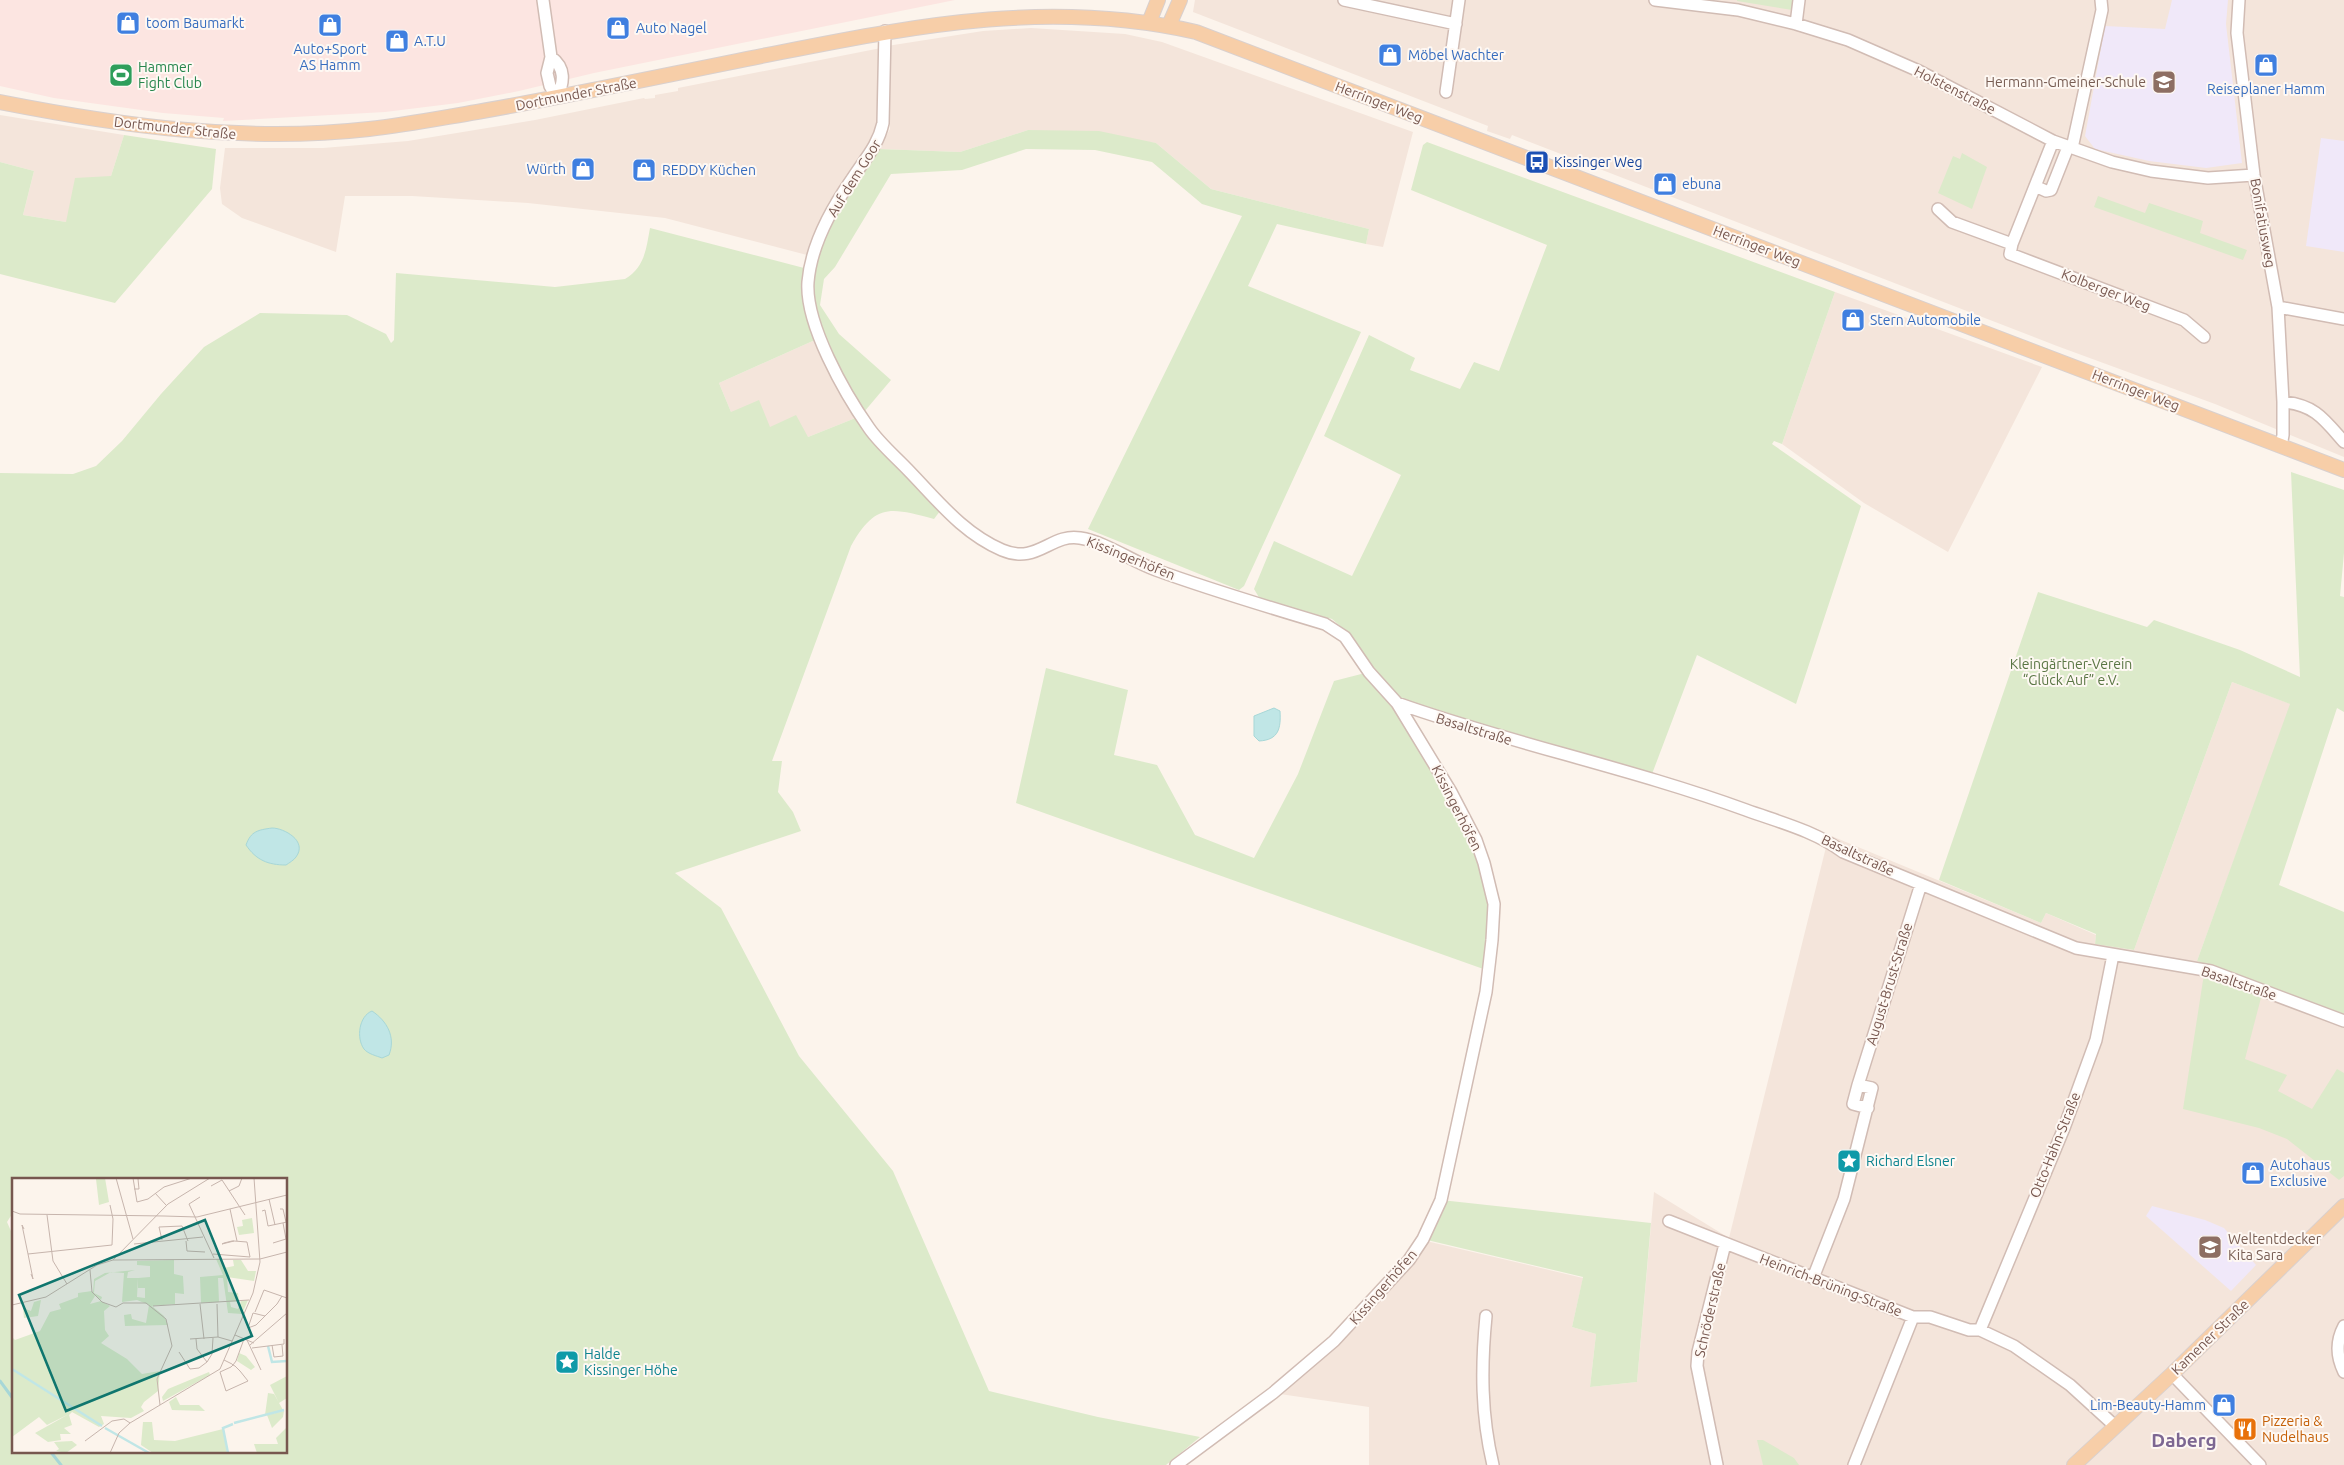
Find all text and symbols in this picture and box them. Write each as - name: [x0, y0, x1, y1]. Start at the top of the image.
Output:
- shop icon: toom Baumarkt: [115, 10, 141, 36]
- shop icon: Auto+Sport AS Hamm: [317, 12, 343, 38]
- place label: toom Baumarkt: [146, 15, 245, 31]
- shop icon: Auto Nagel: [605, 15, 631, 41]
- place label: Auto Nagel: [636, 20, 707, 36]
- shop icon: A.T.U: [384, 28, 410, 54]
- place label: A.T.U: [414, 33, 446, 49]
- place label: Auto+Sport AS Hamm: [293, 41, 367, 73]
- shop icon: Möbel Wachter: [1377, 42, 1403, 68]
- place label: Möbel Wachter: [1408, 47, 1505, 63]
- shop icon: Reiseplaner Hamm: [2253, 52, 2279, 78]
- place label: Hammer Fight Club: [138, 59, 202, 91]
- sports icon: Hammer Fight Club: [108, 62, 134, 88]
- street label: Holstenstraße: [1912, 63, 1998, 117]
- school or university icon: Hermann-Gmeiner-Schule: [2151, 69, 2177, 95]
- street label: Dortmunder Straße: [514, 74, 638, 114]
- place label: Hermann-Gmeiner-Schule: [1985, 74, 2146, 90]
- street label: Herringer Weg: [1333, 78, 1425, 126]
- place label: Reiseplaner Hamm: [2207, 81, 2325, 97]
- street label: Dortmunder Straße: [113, 114, 237, 142]
- street label: Auf dem Goor: [824, 136, 884, 219]
- bus stop icon: Kissinger Weg: [1524, 149, 1550, 175]
- place label: Kissinger Weg: [1554, 154, 1643, 170]
- shop icon: Würth: [570, 156, 596, 182]
- shop icon: REDDY Küchen: [631, 157, 657, 183]
- place label: Würth: [526, 161, 566, 177]
- place label: REDDY Küchen: [662, 162, 756, 178]
- shop icon: ebuna: [1652, 171, 1678, 197]
- place label: ebuna: [1682, 176, 1721, 192]
- street label: Bonifatiusweg: [2247, 177, 2279, 269]
- street label: Herringer Weg: [1711, 222, 1803, 270]
- street label: Kolberger Weg: [2059, 266, 2153, 314]
- shop icon: Stern Automobile: [1840, 307, 1866, 333]
- place label: Stern Automobile: [1870, 312, 1981, 328]
- street label: Herringer Weg: [2090, 366, 2182, 414]
- street label: Kissingerhöfen: [1084, 533, 1178, 583]
- park label: Kleingärtner-Verein “Glück Auf” e.V.: [2010, 656, 2132, 688]
- street label: Basaltstraße: [1434, 710, 1514, 748]
- street label: Kissingerhöfen: [1429, 762, 1485, 854]
- street label: Basaltstraße: [1819, 831, 1897, 879]
- street label: August-Brust-Straße: [1863, 921, 1915, 1047]
- street label: Basaltstraße: [2199, 963, 2279, 1003]
- street label: Otto-Hahn-Straße: [2026, 1090, 2084, 1200]
- place icon: Richard Elsner: [1836, 1148, 1862, 1174]
- place label: Richard Elsner: [1866, 1153, 1956, 1169]
- place label: Autohaus Exclusive: [2270, 1157, 2330, 1189]
- shop icon: Autohaus Exclusive: [2240, 1160, 2266, 1186]
- inset map: [12, 1178, 288, 1452]
- place label: Weltentdecker Kita Sara: [2228, 1231, 2322, 1263]
- school or university icon: Weltentdecker Kita Sara: [2197, 1234, 2223, 1260]
- street label: Kissingerhöfen: [1346, 1246, 1420, 1328]
- street label: Heinrich-Brüning-Straße: [1758, 1250, 1904, 1320]
- street label: Schröderstraße: [1691, 1261, 1729, 1359]
- street label: Kamener Straße: [2168, 1296, 2252, 1378]
- place label: Halde Kissinger Höhe: [584, 1346, 678, 1378]
- place icon: Halde Kissinger Höhe: [554, 1349, 580, 1375]
- shop icon: Lim-Beauty-Hamm: [2211, 1392, 2237, 1418]
- place label: Lim-Beauty-Hamm: [2090, 1397, 2206, 1413]
- place label: Pizzeria & Nudelhaus: [2262, 1413, 2329, 1445]
- restaurant icon: Pizzeria & Nudelhaus: [2232, 1416, 2258, 1442]
- district label: Daberg: [2151, 1429, 2217, 1451]

